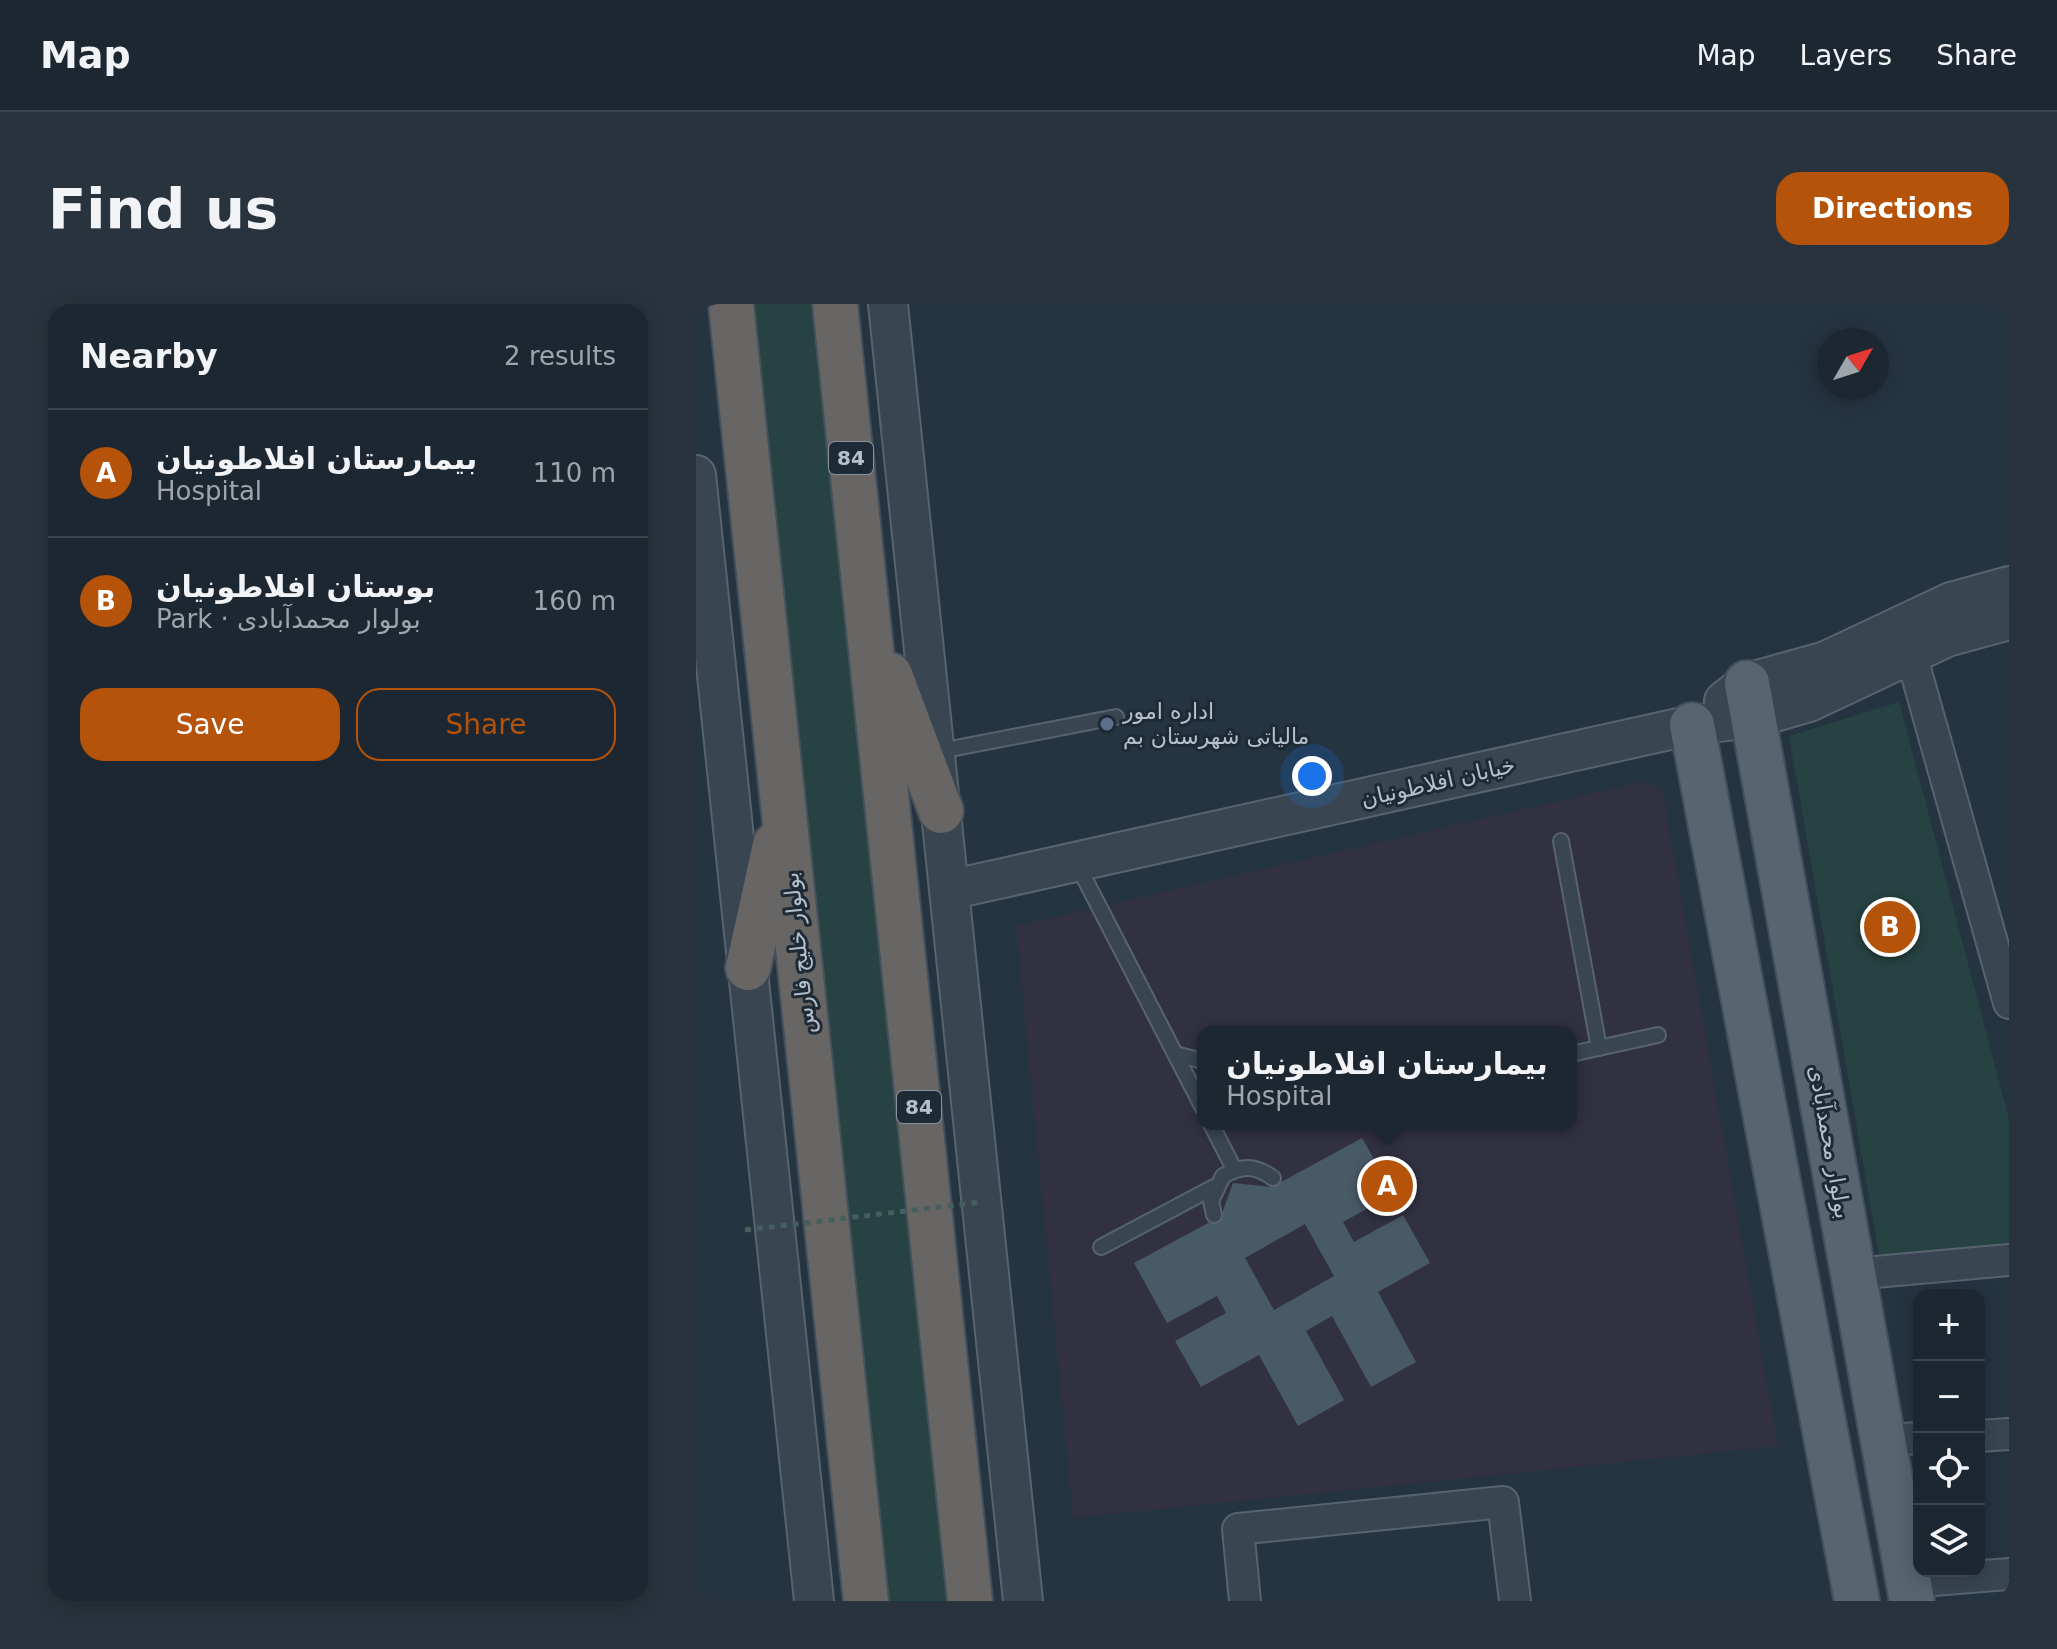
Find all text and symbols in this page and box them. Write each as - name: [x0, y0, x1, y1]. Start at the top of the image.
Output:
- text: Map: [40, 33, 131, 77]
- text: Map: [1696, 39, 1756, 72]
- text: Layers: [1800, 39, 1892, 72]
- text: Share: [1936, 39, 2017, 72]
- button: Directions: [1776, 172, 2009, 245]
- text: Find us: [48, 176, 278, 241]
- north arrow: [1817, 328, 1889, 400]
- text: Nearby: [80, 336, 218, 376]
- text: 2 results: [504, 341, 616, 371]
- text: بیمارستان افلاطونیان: [156, 441, 477, 476]
- road number: 84: [829, 442, 873, 474]
- text: A: [96, 458, 116, 488]
- text: 110 m: [533, 458, 616, 488]
- text: Hospital: [156, 476, 262, 506]
- text: بوستان افلاطونیان: [156, 569, 435, 604]
- text: B: [96, 586, 116, 616]
- text: 160 m: [533, 586, 616, 616]
- text: Park · بولوار محمدآبادی: [156, 604, 421, 634]
- button: Save: [80, 688, 340, 761]
- button: Share: [356, 688, 616, 761]
- place label: اداره امور مالیاتی شهرستان بم: [1122, 699, 1309, 750]
- marker: اداره امور مالیاتی شهرستان بم: [1098, 715, 1116, 733]
- street label: خیابان افلاطونیان: [1359, 752, 1517, 812]
- your location: [1292, 756, 1332, 796]
- street label: بولوار خلیج فارس: [778, 871, 821, 1035]
- pin: B: [1864, 897, 1916, 957]
- popup: [1197, 1026, 1577, 1130]
- text: بیمارستان افلاطونیان: [1226, 1046, 1548, 1081]
- street label: بولوار محمدآبادی: [1804, 1063, 1857, 1221]
- text: Hospital: [1226, 1081, 1332, 1111]
- road number: 84: [897, 1091, 941, 1123]
- pin: A: [1361, 1156, 1413, 1216]
- map controls: [1913, 1289, 1985, 1577]
- button: +: [1913, 1289, 1985, 1361]
- button: −: [1913, 1361, 1985, 1433]
- button: locate: [1913, 1433, 1985, 1505]
- button: layers: [1913, 1505, 1985, 1577]

